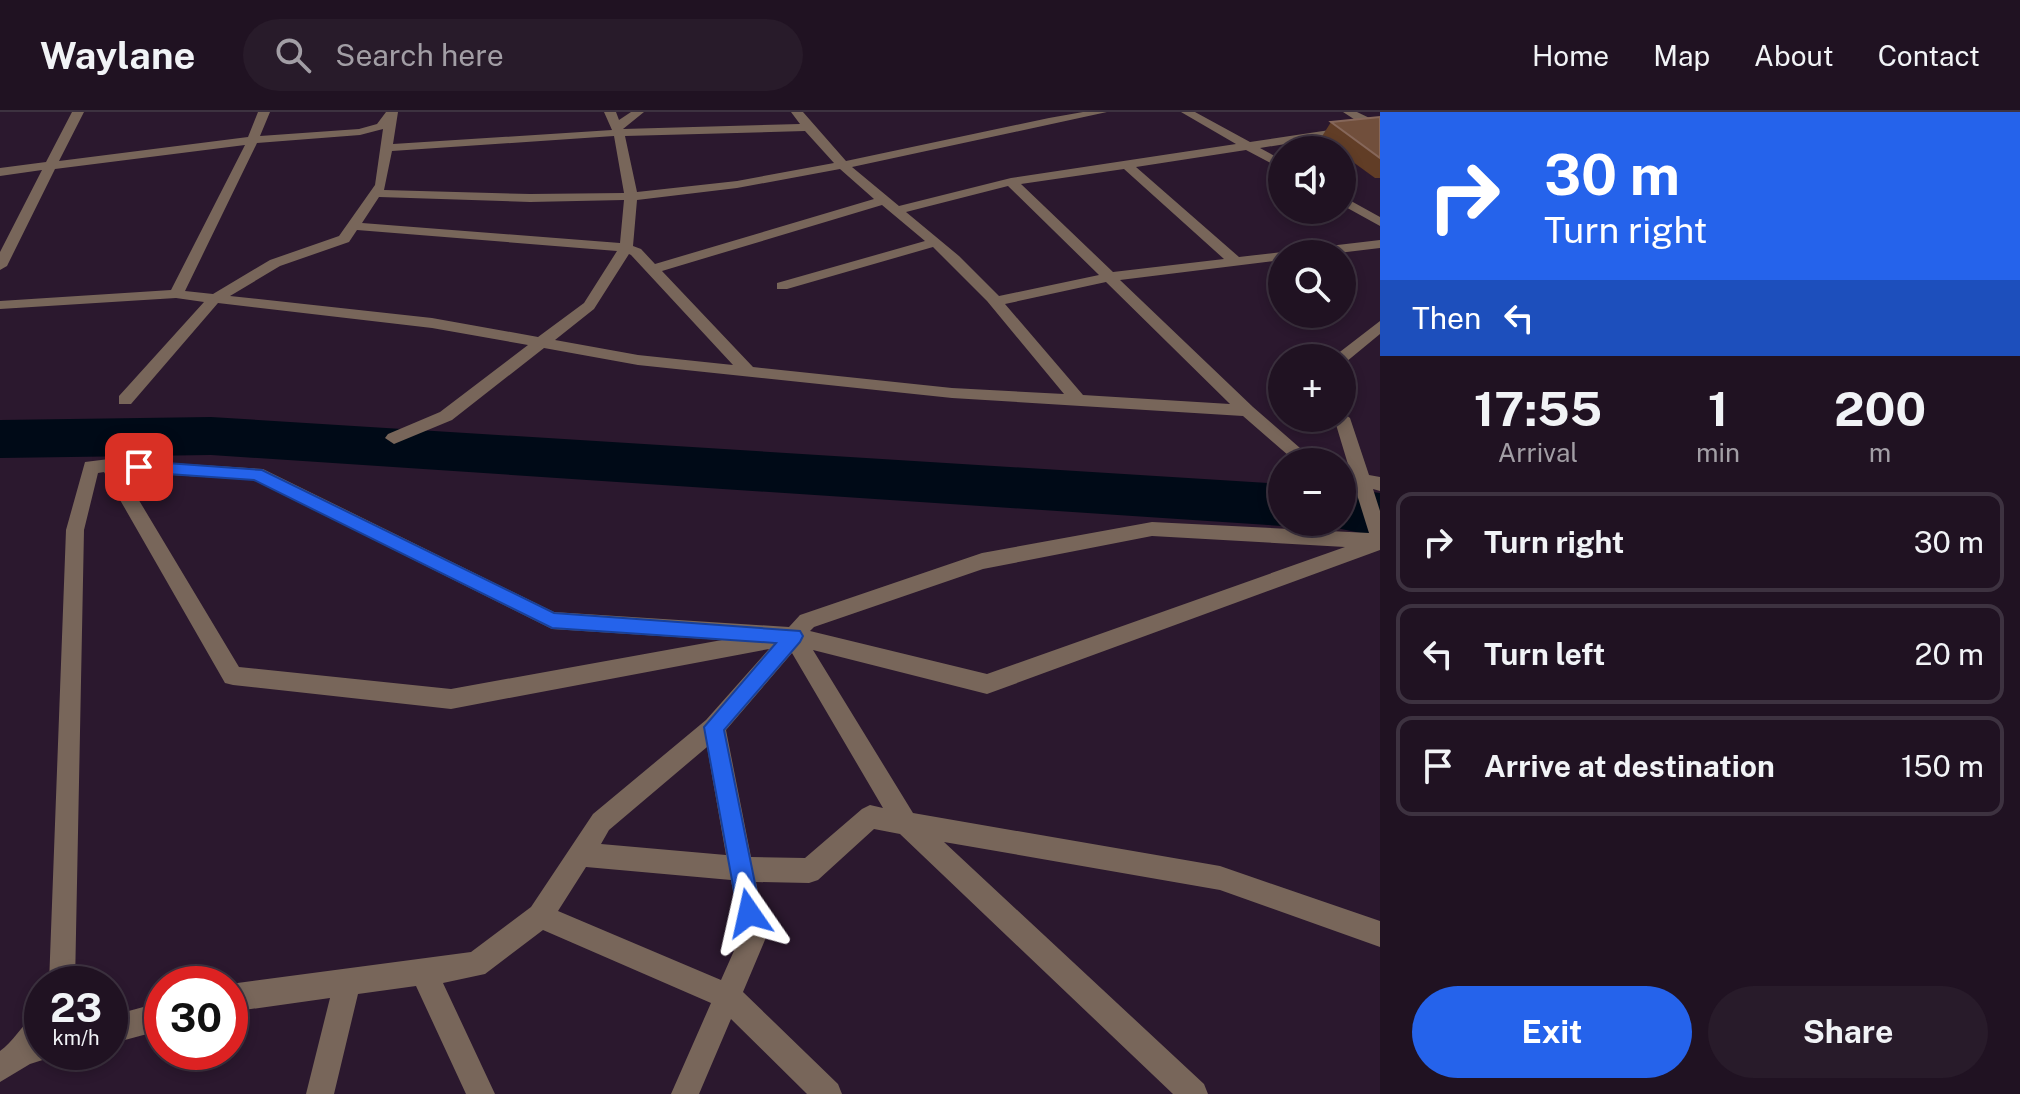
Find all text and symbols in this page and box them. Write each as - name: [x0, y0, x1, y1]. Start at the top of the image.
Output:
- search box: [243, 19, 803, 91]
- text: Waylane: [40, 33, 195, 78]
- icon: search: [271, 33, 315, 77]
- text: Search here: [335, 37, 504, 73]
- text: Home: [1532, 39, 1609, 72]
- text: Map: [1653, 39, 1710, 72]
- text: About: [1754, 39, 1834, 72]
- text: Contact: [1878, 39, 1980, 72]
- map controls: [1268, 136, 1356, 536]
- button: sound: [1268, 136, 1356, 224]
- text: 30 m: [1544, 142, 1680, 208]
- icon: right: [1412, 144, 1516, 248]
- text: Turn right: [1544, 209, 1707, 251]
- button: search: [1268, 240, 1356, 328]
- icon: left: [1497, 296, 1541, 340]
- text: Then: [1412, 300, 1481, 336]
- button: +: [1268, 344, 1356, 432]
- text: 17:55: [1474, 380, 1602, 437]
- text: 1: [1708, 380, 1728, 437]
- text: 200: [1834, 380, 1926, 437]
- pin: [105, 433, 173, 501]
- text: Arrival: [1498, 437, 1578, 468]
- text: min: [1696, 437, 1740, 468]
- text: m: [1869, 437, 1891, 468]
- icon: arrive: [117, 445, 161, 489]
- button: −: [1268, 448, 1356, 536]
- icon: right: [1416, 520, 1460, 564]
- text: Turn right: [1484, 524, 1624, 560]
- text: 30 m: [1914, 524, 1984, 560]
- icon: left: [1416, 632, 1460, 676]
- text: Turn left: [1484, 636, 1605, 672]
- text: 20 m: [1915, 636, 1984, 672]
- icon: arrive: [1416, 744, 1460, 788]
- text: Arrive at destination: [1484, 748, 1775, 784]
- text: 150 m: [1901, 748, 1984, 784]
- position arrow: [707, 871, 791, 955]
- speed limit sign: 30: [144, 966, 248, 1070]
- text: 23: [50, 984, 102, 1031]
- button: Exit: [1412, 986, 1692, 1078]
- button: Share: [1708, 986, 1988, 1078]
- text: km/h: [52, 1026, 100, 1050]

